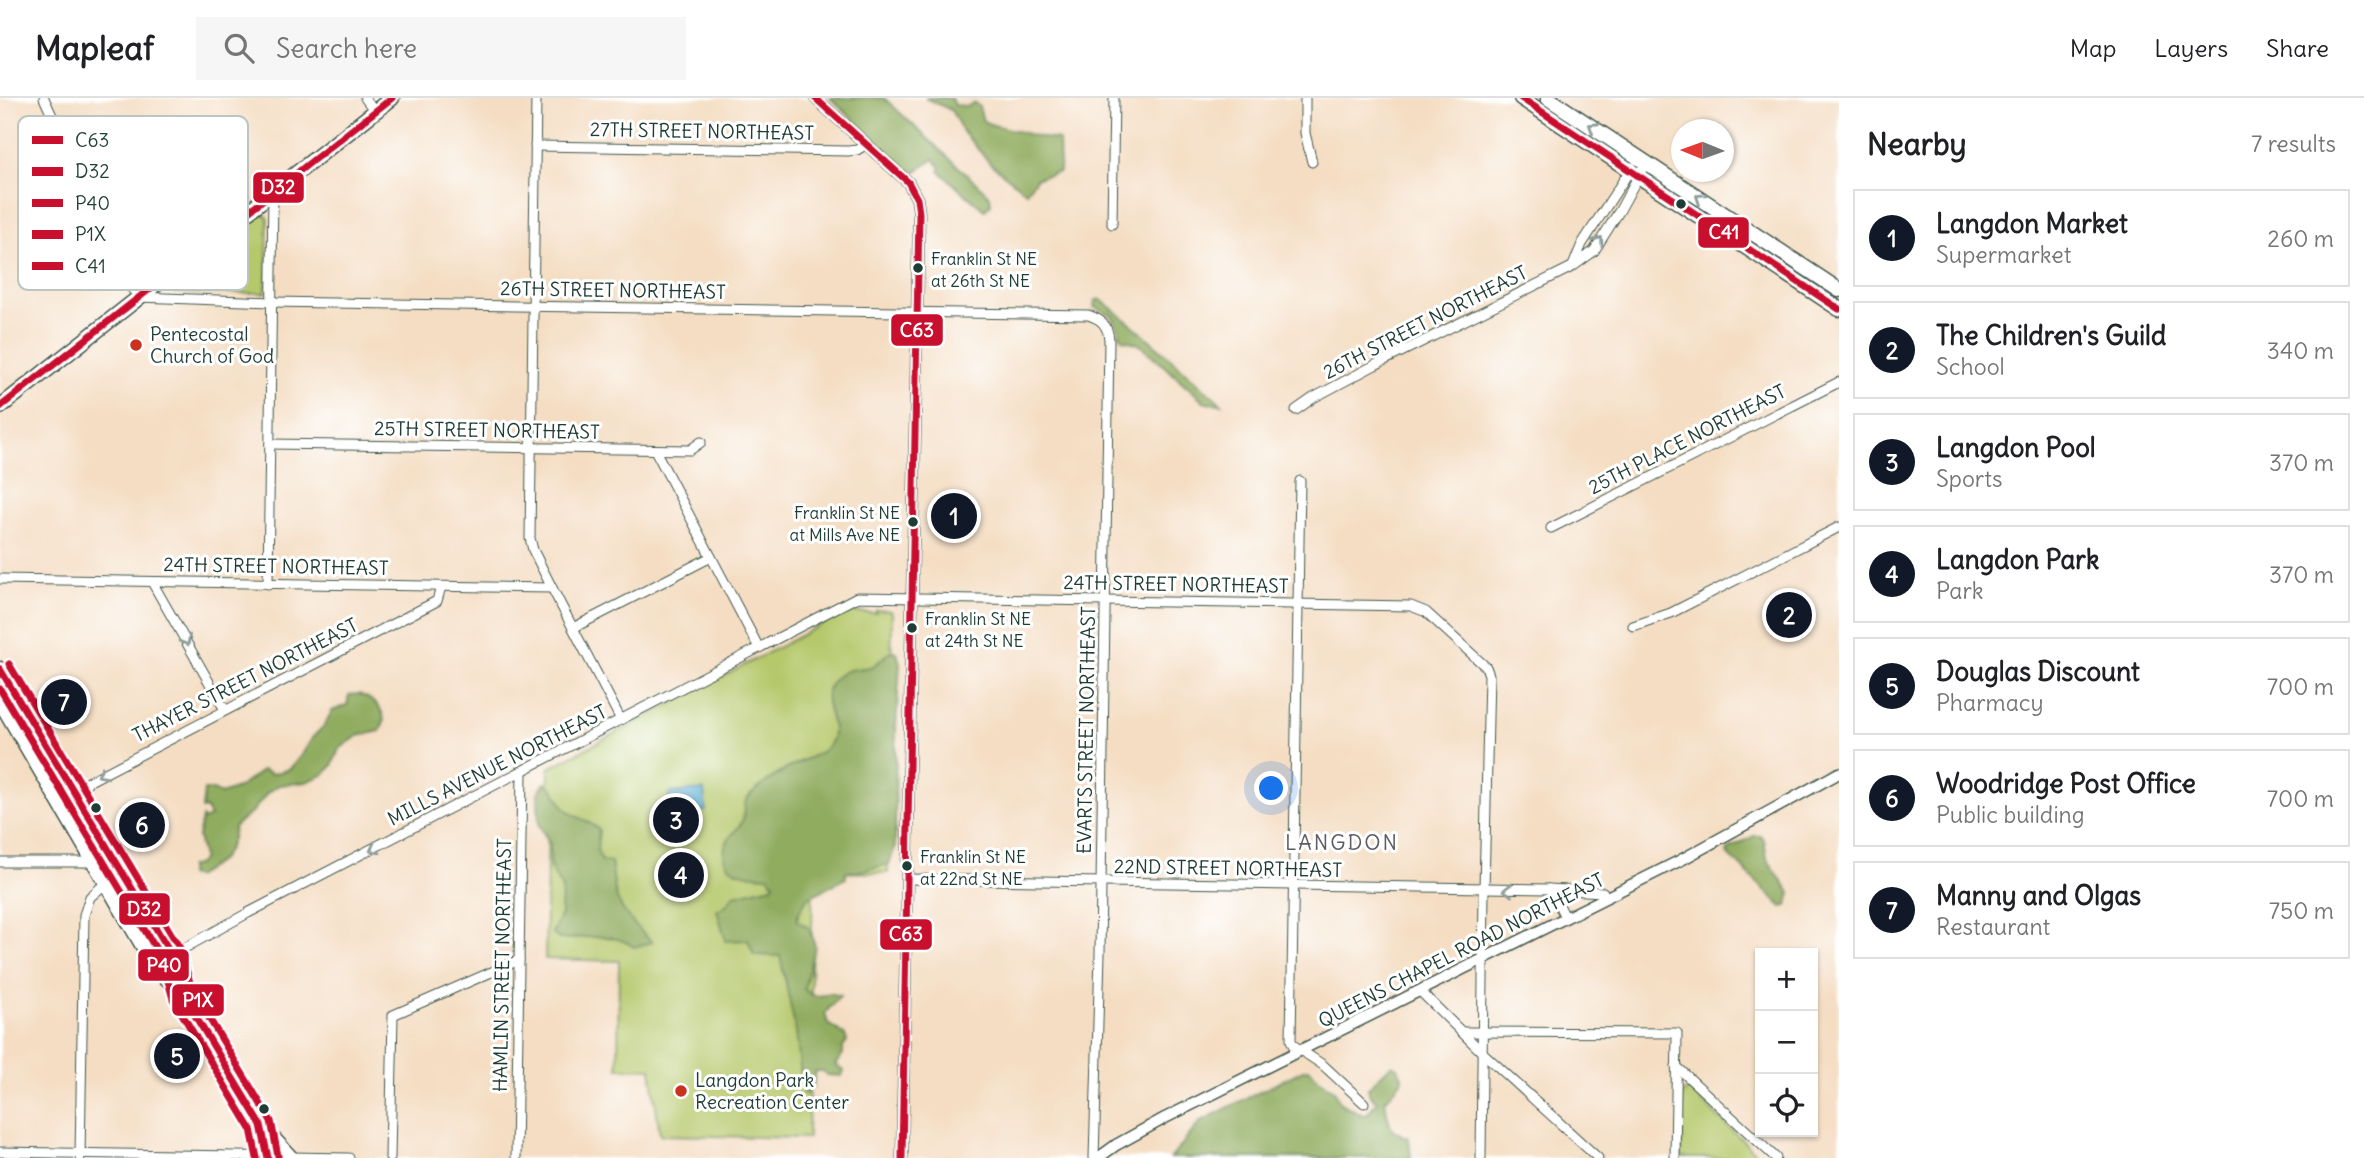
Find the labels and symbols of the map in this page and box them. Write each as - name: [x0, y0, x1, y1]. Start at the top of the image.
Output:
- legend: [18, 116, 248, 290]
- street label: 27TH STREET NORTHEAST: [590, 117, 814, 145]
- north arrow: [1671, 119, 1734, 182]
- one-way arrow: [1588, 123, 1601, 136]
- text: C63: [75, 128, 109, 152]
- text: D32: [75, 159, 110, 183]
- line badge: D32: [252, 171, 305, 204]
- text: D32: [261, 175, 295, 199]
- text: P40: [75, 191, 110, 215]
- one-way arrow: [1695, 194, 1708, 207]
- unlabelled marker: [1674, 197, 1688, 211]
- line badge: C41: [1697, 216, 1750, 249]
- text: C41: [1709, 220, 1739, 244]
- text: P1X: [75, 222, 106, 246]
- one-way arrow: [1591, 236, 1604, 249]
- place label: Franklin St NE at 26th St NE: [931, 248, 1037, 292]
- text: C41: [75, 254, 106, 278]
- street label: 26TH STREET NORTHEAST: [1319, 260, 1531, 384]
- marker: Franklin St NE at 26th St NE: [911, 261, 925, 275]
- street label: 26TH STREET NORTHEAST: [500, 276, 726, 304]
- line badge: C63: [890, 313, 944, 347]
- text: C63: [900, 318, 934, 342]
- place label: Pentecostal Church of God: [150, 322, 274, 368]
- marker: Pentecostal Church of God: [128, 337, 144, 353]
- street label: 25TH PLACE NORTHEAST: [1584, 379, 1790, 499]
- street label: 25TH STREET NORTHEAST: [374, 416, 600, 444]
- pin: 1: [931, 490, 977, 542]
- place label: Franklin St NE at Mills Ave NE: [790, 502, 900, 546]
- marker: Franklin St NE at Mills Ave NE: [906, 515, 920, 529]
- street label: 24TH STREET NORTHEAST: [163, 552, 389, 580]
- street label: 24TH STREET NORTHEAST: [1063, 570, 1289, 598]
- pin: 2: [1766, 589, 1812, 641]
- street label: EVARTS STREET NORTHEAST: [1072, 606, 1100, 854]
- place label: Franklin St NE at 24th St NE: [925, 608, 1031, 652]
- street label: THAYER STREET NORTHEAST: [128, 613, 362, 747]
- marker: Franklin St NE at 24th St NE: [905, 621, 919, 635]
- one-way arrow: [178, 634, 191, 646]
- pin: 7: [41, 676, 87, 728]
- street label: MILLS AVENUE NORTHEAST: [383, 699, 611, 831]
- one-way arrow: [97, 766, 109, 779]
- your location: [1254, 771, 1288, 805]
- pin: 3: [653, 794, 699, 846]
- pin: 6: [119, 799, 165, 851]
- unlabelled marker: [89, 801, 103, 815]
- district label: LANGDON: [1285, 829, 1399, 856]
- street label: HAMLIN STREET NORTHEAST: [488, 838, 516, 1092]
- one-way arrow: [368, 840, 381, 854]
- place label: Franklin St NE at 22nd St NE: [920, 846, 1026, 890]
- pin: 4: [658, 849, 704, 901]
- street label: 22ND STREET NORTHEAST: [1114, 854, 1342, 882]
- marker: Franklin St NE at 22nd St NE: [900, 859, 914, 873]
- street label: QUEENS CHAPEL ROAD NORTHEAST: [1314, 867, 1608, 1033]
- one-way arrow: [1502, 882, 1513, 898]
- line badge: D32: [118, 892, 171, 926]
- text: D32: [127, 897, 161, 921]
- line badge: C63: [879, 918, 933, 951]
- text: C63: [889, 922, 923, 946]
- line badge: P40: [137, 948, 190, 982]
- text: P40: [147, 953, 181, 977]
- line badge: P1X: [171, 983, 225, 1017]
- text: P1X: [183, 988, 214, 1012]
- pin: 5: [154, 1030, 200, 1082]
- place label: Langdon Park Recreation Center: [695, 1068, 849, 1114]
- marker: Langdon Park Recreation Center: [673, 1083, 689, 1099]
- unlabelled marker: [257, 1102, 271, 1116]

